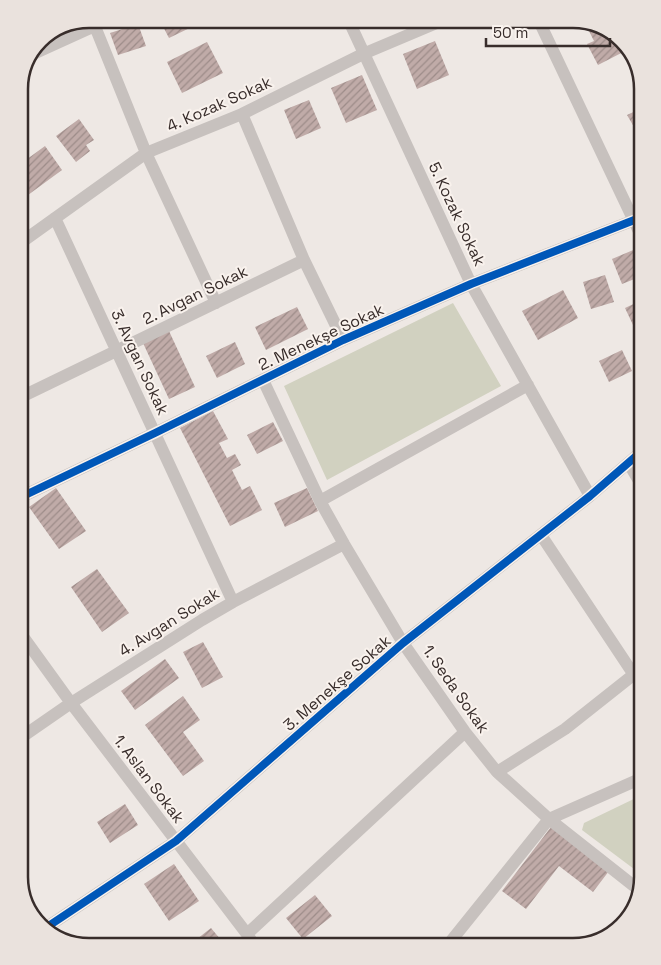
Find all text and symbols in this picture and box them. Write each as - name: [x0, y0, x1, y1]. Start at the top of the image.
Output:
- scale bar: [486, 15, 610, 47]
- text: 50 m: [493, 23, 528, 42]
- street label: 4. Kozak Sokak: [163, 71, 275, 137]
- street label: 5. Kozak Sokak: [424, 159, 490, 270]
- street label: 2. Avgan Sokak: [139, 260, 251, 330]
- street label: 2. Menekşe Sokak: [255, 299, 388, 375]
- street label: 3. Avgan Sokak: [106, 306, 174, 419]
- street label: 4. Avgan Sokak: [115, 582, 224, 661]
- street label: 3. Menekşe Sokak: [279, 630, 396, 736]
- street label: 1. Seda Sokak: [418, 641, 494, 738]
- street label: 1. Aslan Sokak: [109, 731, 189, 828]

